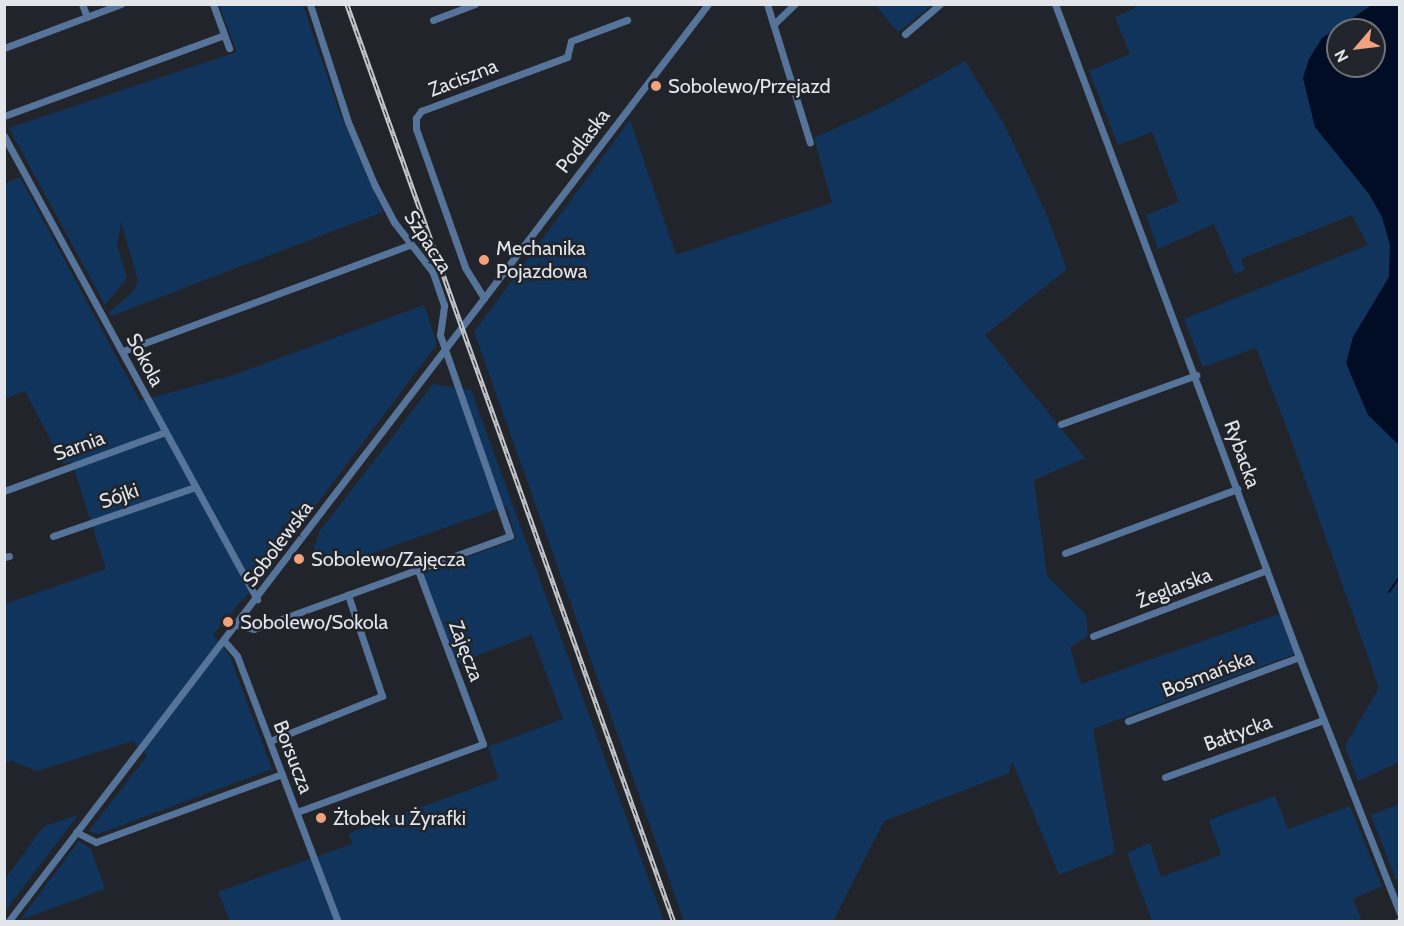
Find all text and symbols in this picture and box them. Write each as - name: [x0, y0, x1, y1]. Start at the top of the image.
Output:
- north arrow: [1326, 18, 1386, 78]
- text: N: [1330, 46, 1352, 65]
- street label: Zaciszna: [425, 54, 501, 102]
- place label: Sobolewo/Przejazd: [668, 74, 831, 98]
- marker: Sobolewo/Przejazd: [649, 79, 663, 93]
- street label: Podlaska: [551, 104, 615, 178]
- street label: Szpacza: [399, 206, 457, 278]
- place label: Mechanika Pojazdowa: [496, 237, 587, 284]
- marker: Mechanika Pojazdowa: [477, 253, 491, 267]
- street label: Sokola: [121, 329, 169, 391]
- street label: Rybacka: [1219, 417, 1265, 491]
- street label: Sarnia: [50, 426, 108, 466]
- street label: Sójki: [96, 478, 142, 514]
- street label: Sobolewska: [238, 496, 318, 592]
- place label: Sobolewo/Zajęcza: [311, 547, 465, 571]
- marker: Sobolewo/Zajęcza: [292, 552, 306, 566]
- street label: Żeglarska: [1133, 563, 1215, 613]
- place label: Sobolewo/Sokola: [240, 610, 388, 634]
- marker: Sobolewo/Sokola: [221, 615, 235, 629]
- street label: Zajęcza: [444, 617, 488, 685]
- street label: Bosmańska: [1159, 646, 1257, 702]
- street label: Bałtycka: [1201, 710, 1275, 756]
- street label: Borsucza: [268, 717, 318, 797]
- place label: Żłobek u Żyrafki: [333, 806, 466, 830]
- marker: Żłobek u Żyrafki: [314, 811, 328, 825]

